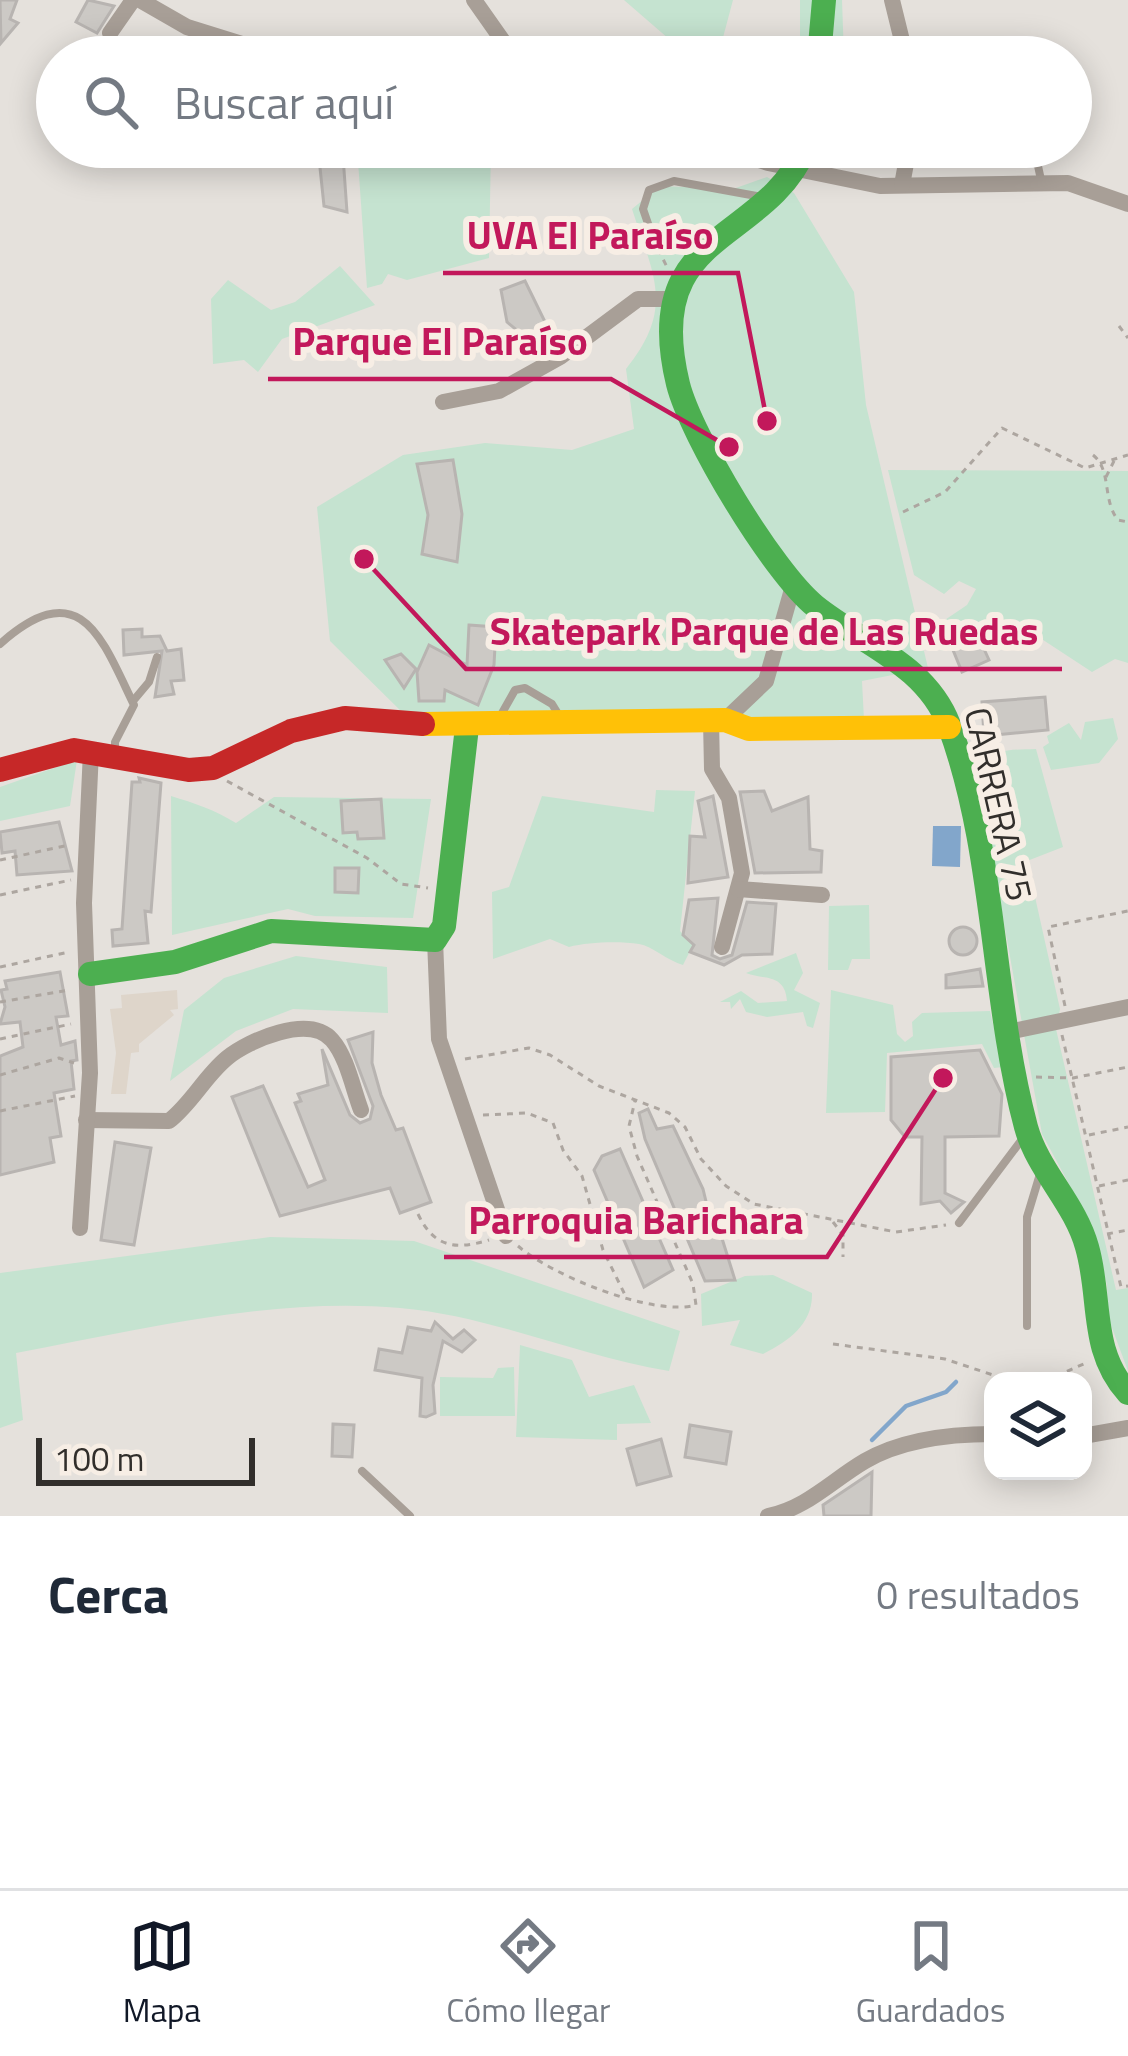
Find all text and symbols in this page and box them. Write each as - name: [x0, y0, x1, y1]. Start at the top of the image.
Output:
- search box: [36, 36, 1092, 168]
- text: Buscar aquí: [174, 68, 394, 136]
- icon: search: [78, 69, 144, 135]
- callout: UVA El Paraíso: [443, 198, 738, 273]
- text: UVA El Paraíso: [466, 205, 714, 264]
- callout: Parque El Paraíso: [268, 304, 611, 379]
- text: Parque El Paraíso: [292, 311, 588, 370]
- callout: Skatepark Parque de Las Ruedas: [466, 594, 1062, 669]
- text: Skatepark Parque de Las Ruedas: [490, 601, 1038, 660]
- street label: CARRERA 75: [951, 702, 1048, 906]
- callout: Parroquia Barichara: [444, 1182, 827, 1257]
- text: Parroquia Barichara: [468, 1190, 804, 1249]
- map controls: [984, 1372, 1092, 1480]
- button: layers: [984, 1372, 1092, 1480]
- scale bar: [36, 1432, 255, 1485]
- text: 100 m: [54, 1434, 144, 1484]
- text: Cerca: [48, 1555, 169, 1633]
- text: 0 resultados: [876, 1565, 1080, 1624]
- tab: Mapa: [123, 1913, 201, 2035]
- tab: Cómo llegar: [446, 1913, 610, 2035]
- tab: Guardados: [856, 1913, 1005, 2035]

